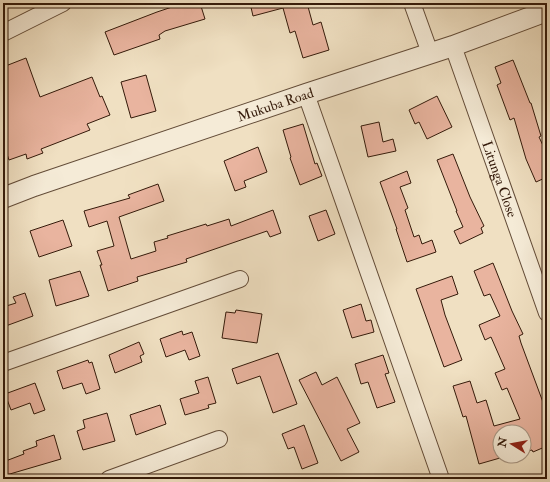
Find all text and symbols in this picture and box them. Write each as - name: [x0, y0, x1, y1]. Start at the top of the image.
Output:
- street label: Mukuba Road: [235, 84, 316, 126]
- street label: Litunga Close: [478, 139, 521, 220]
- north arrow: [492, 424, 532, 464]
- text: N: [495, 435, 510, 449]

